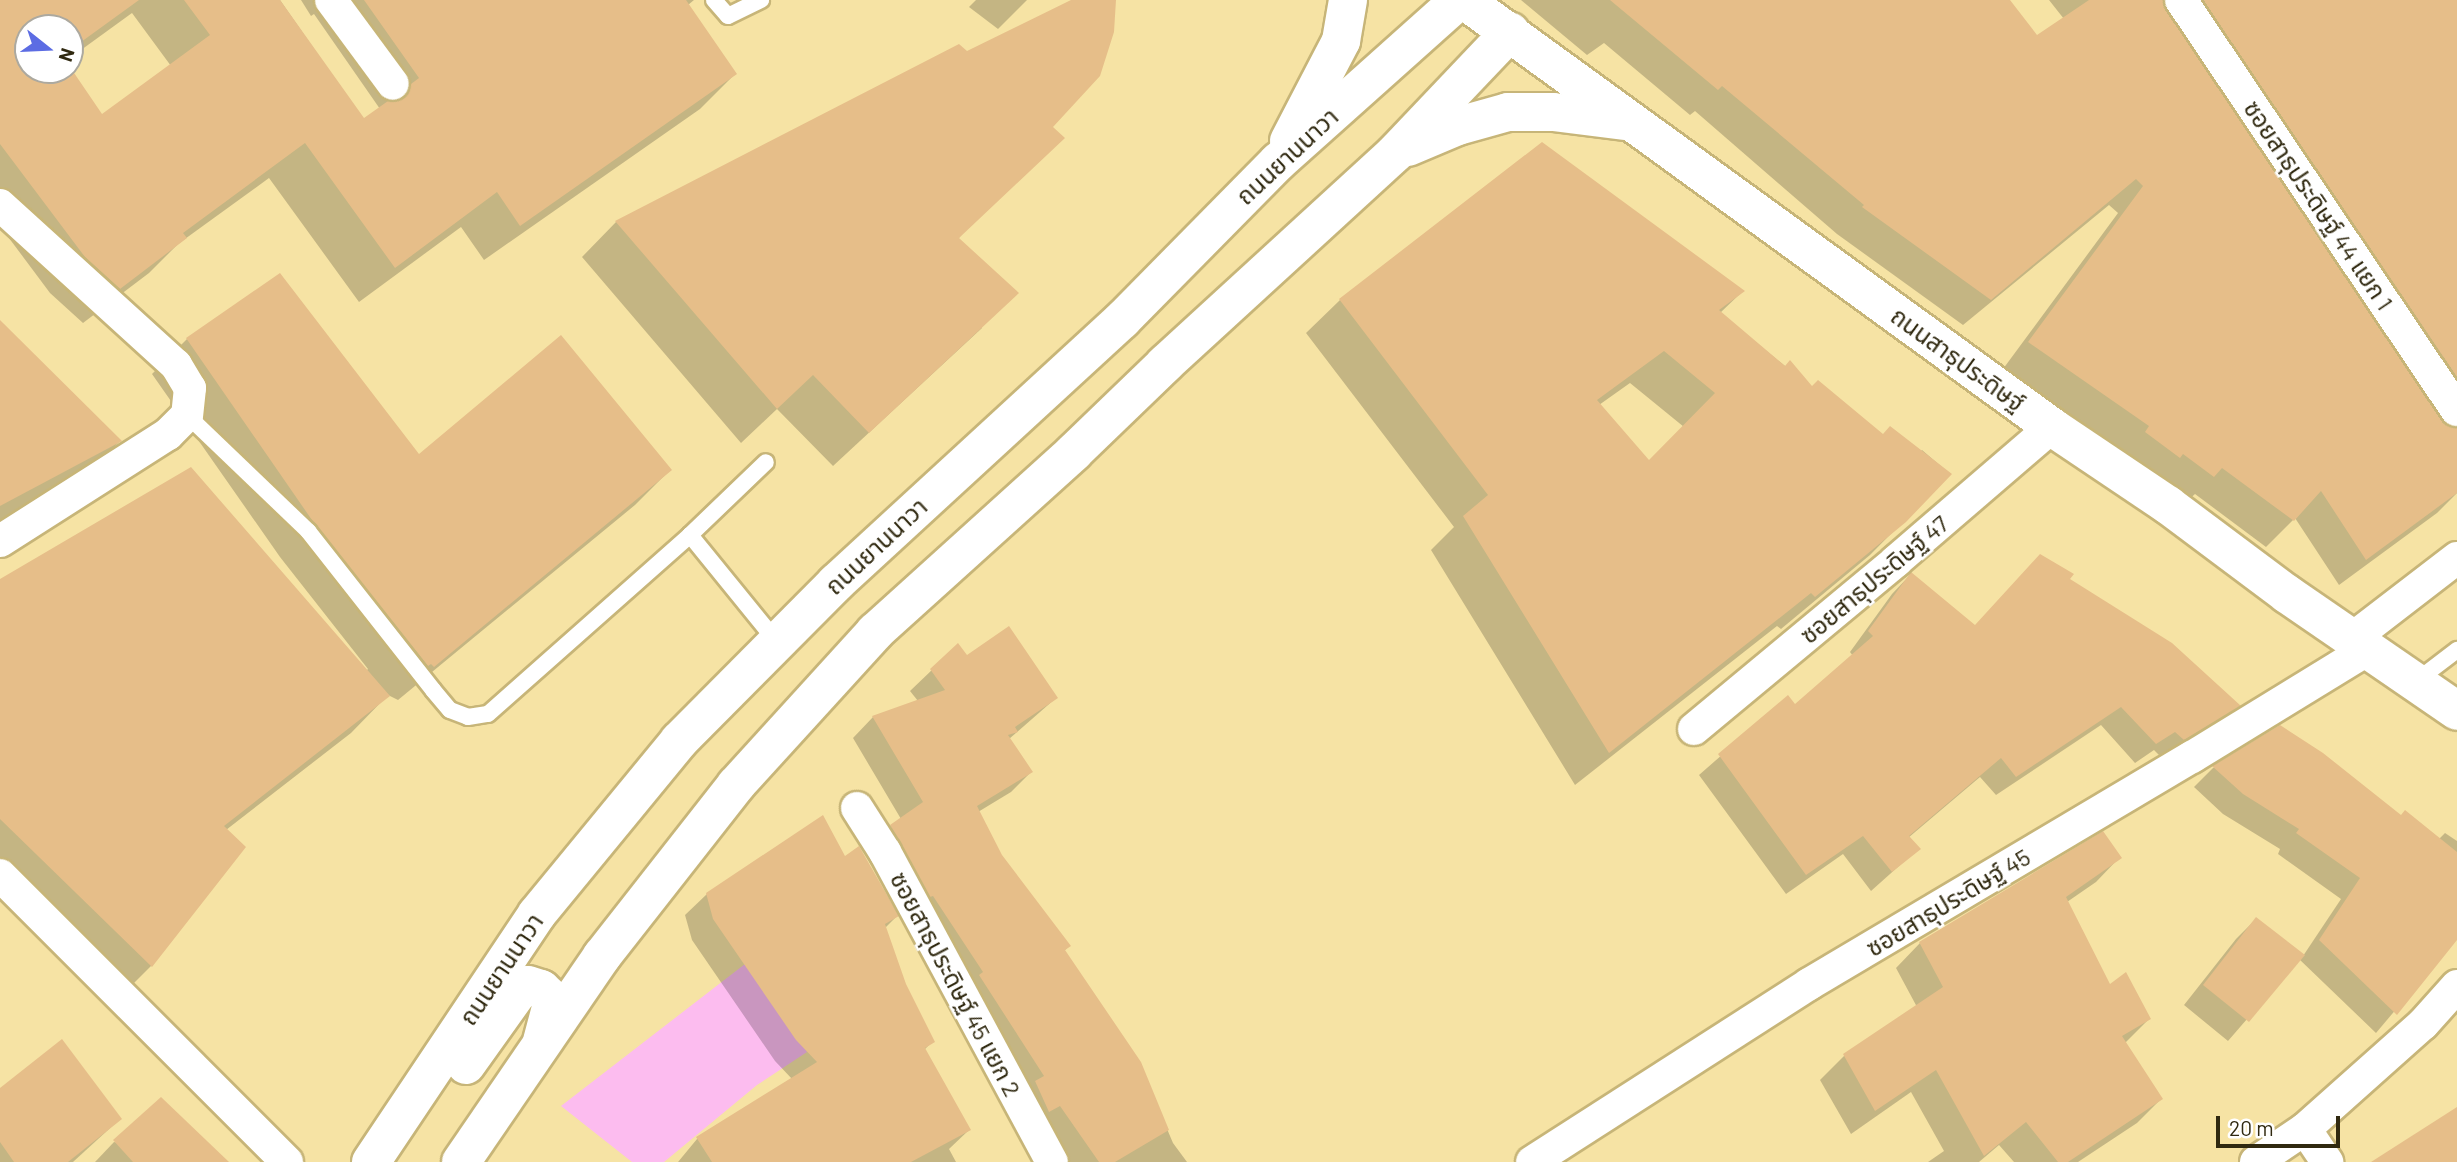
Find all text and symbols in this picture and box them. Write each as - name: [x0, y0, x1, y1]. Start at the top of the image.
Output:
- north arrow: [14, 14, 84, 84]
- text: N: [55, 45, 80, 65]
- street label: ซอยสาธุประดิษฐ์ 44 แยก 1: [2238, 95, 2400, 315]
- street label: ถนนยานนาวา: [1230, 102, 1344, 210]
- street label: ถนนสาธุประดิษฐ์: [1886, 301, 2030, 417]
- street label: ถนนยานนาวา: [819, 492, 933, 600]
- street label: ซอยสาธุประดิษฐ์ 47: [1794, 509, 1954, 649]
- street label: ซอยสาธุประดิษฐ์ 45: [1861, 842, 2035, 962]
- street label: ซอยสาธุประดิษฐ์ 45 แยก 2: [885, 867, 1027, 1101]
- street label: ถนนยานนาวา: [453, 908, 549, 1030]
- scale bar: [2219, 1102, 2343, 1146]
- text: 20 m: [2229, 1115, 2274, 1140]

